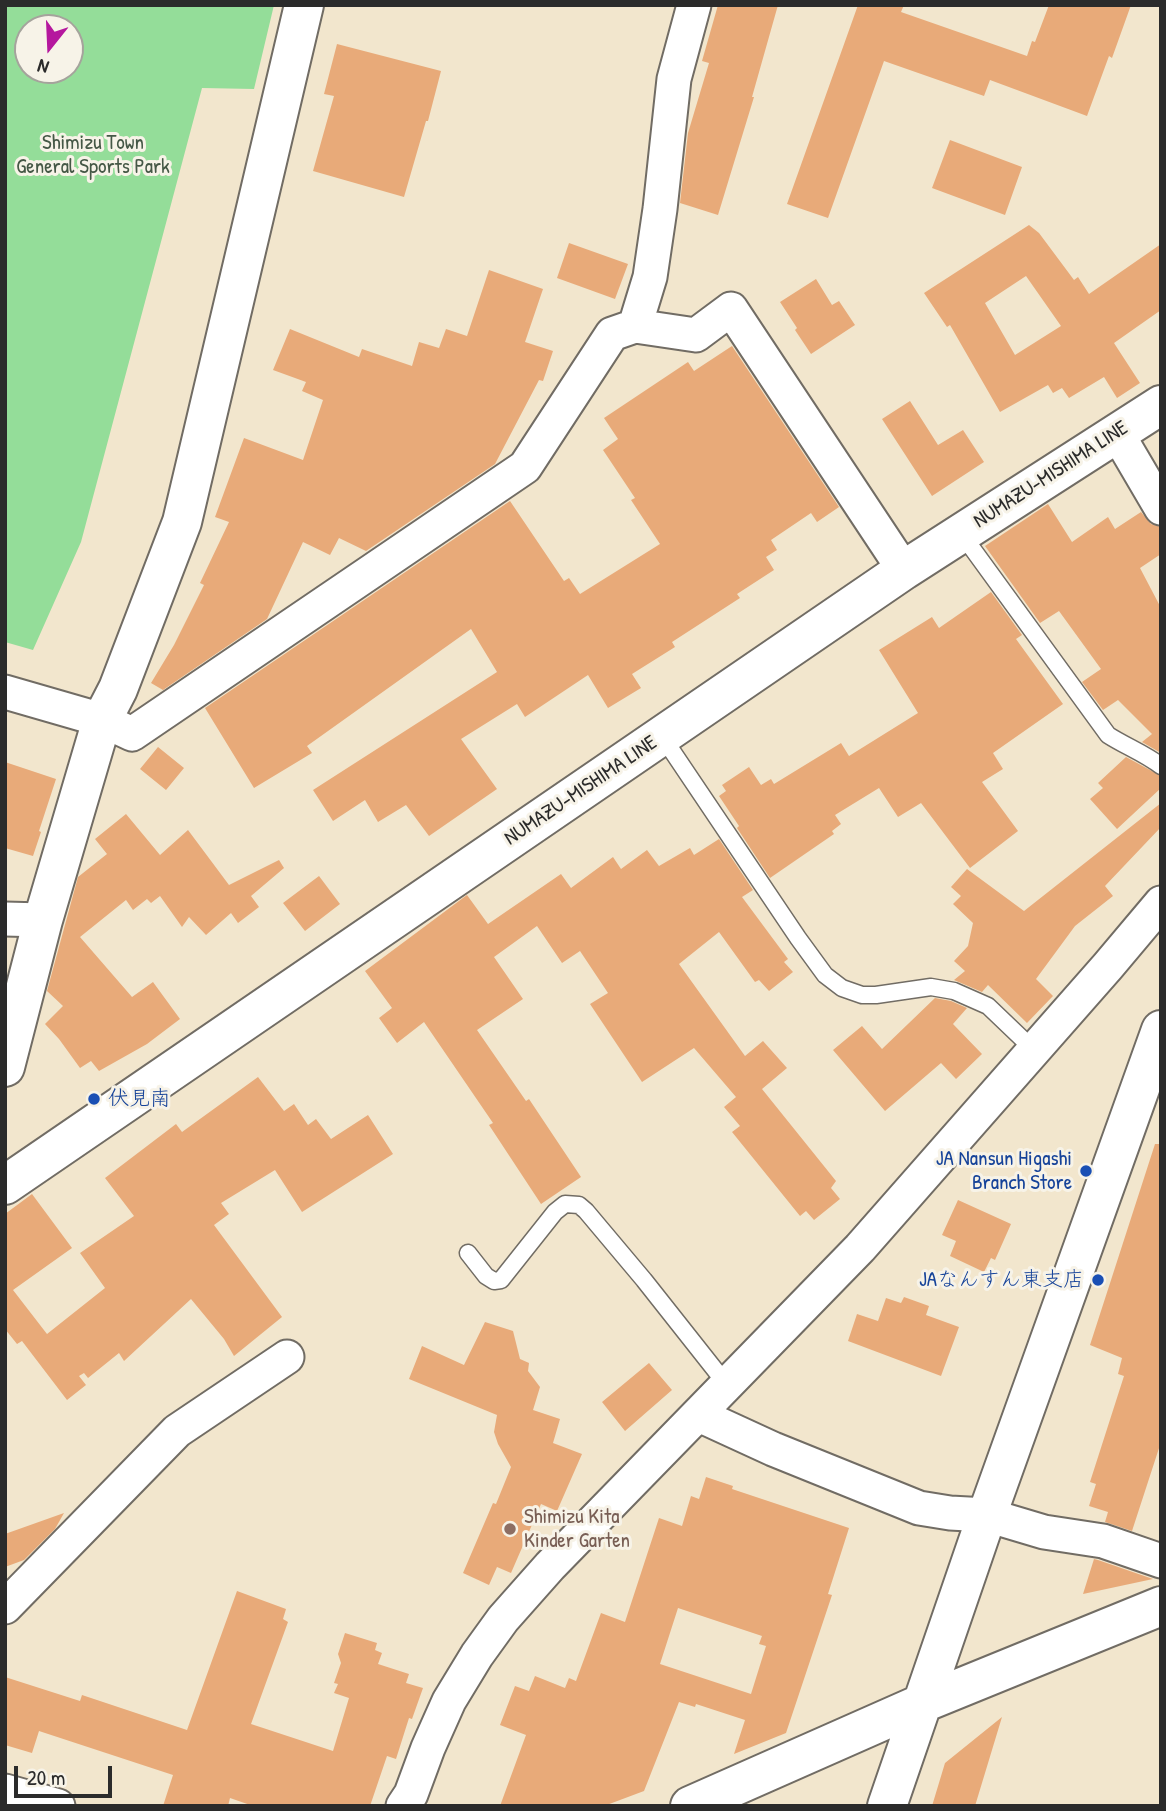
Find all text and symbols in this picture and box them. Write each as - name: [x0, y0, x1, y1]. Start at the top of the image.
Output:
- north arrow: [14, 14, 84, 84]
- text: N: [34, 53, 52, 81]
- park label: Shimizu Town General Sports Park: [16, 130, 170, 180]
- street label: NUMAZU-MISHIMA LINE: [969, 416, 1133, 534]
- street label: NUMAZU-MISHIMA LINE: [500, 731, 662, 851]
- place label: 伏見南: [108, 1086, 171, 1112]
- marker: 伏見南: [86, 1091, 102, 1107]
- place label: JA Nansun Higashi Branch Store: [936, 1146, 1072, 1196]
- marker: JA Nansun Higashi Branch Store: [1078, 1163, 1094, 1179]
- place label: JAなんすん東支店: [919, 1267, 1084, 1293]
- marker: JAなんすん東支店: [1090, 1272, 1106, 1288]
- place label: Shimizu Kita Kinder Garten: [524, 1504, 630, 1554]
- marker: Shimizu Kita Kinder Garten: [502, 1521, 518, 1537]
- scale bar: [18, 1752, 116, 1796]
- text: 20 m: [27, 1763, 65, 1792]

